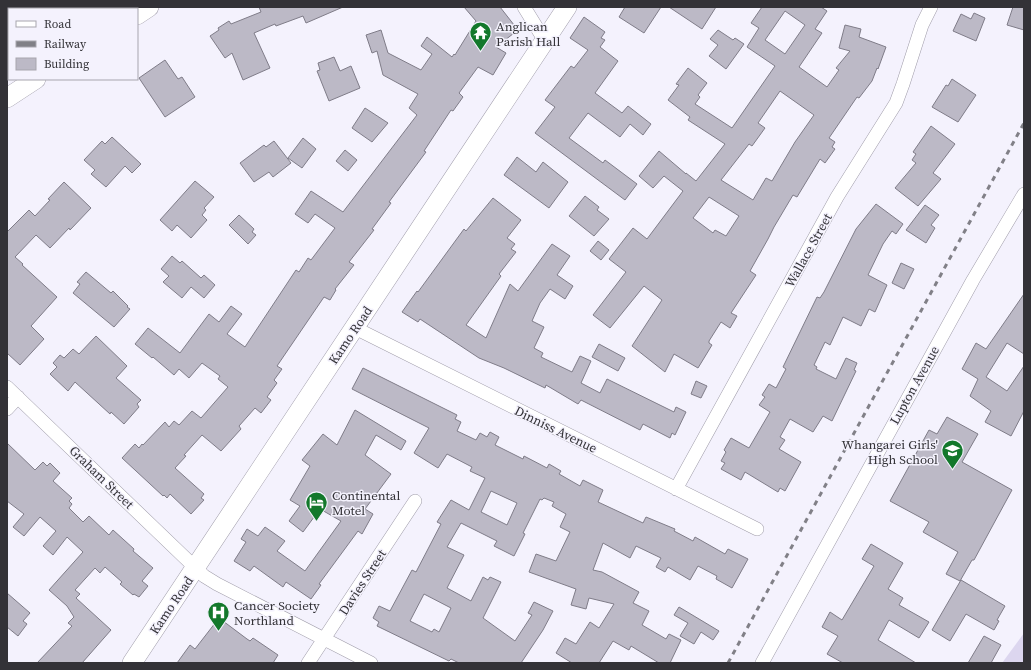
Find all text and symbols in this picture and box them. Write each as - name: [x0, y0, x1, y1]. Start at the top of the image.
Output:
- legend: [8, 8, 138, 80]
- text: Road: [44, 16, 71, 32]
- place label: Anglican Parish Hall: [496, 18, 560, 50]
- temple icon: Anglican Parish Hall: [468, 20, 494, 53]
- text: Railway: [44, 36, 87, 52]
- text: Building: [44, 56, 89, 72]
- street label: Wallace Street: [781, 210, 836, 290]
- street label: Kamo Road: [325, 302, 376, 368]
- street label: Lupton Avenue: [886, 343, 943, 428]
- street label: Dinniss Avenue: [512, 402, 600, 457]
- place label: Whangarei Girls' High School: [842, 436, 938, 468]
- school or university icon: Whangarei Girls' High School: [940, 438, 966, 471]
- street label: Graham Street: [66, 442, 138, 513]
- place label: Continental Motel: [332, 487, 400, 519]
- hotel icon: Continental Motel: [303, 489, 329, 522]
- street label: Davies Street: [335, 546, 390, 618]
- street label: Kamo Road: [146, 572, 197, 638]
- place label: Cancer Society Northland: [234, 597, 320, 629]
- hospital icon: Cancer Society Northland: [205, 599, 231, 632]

